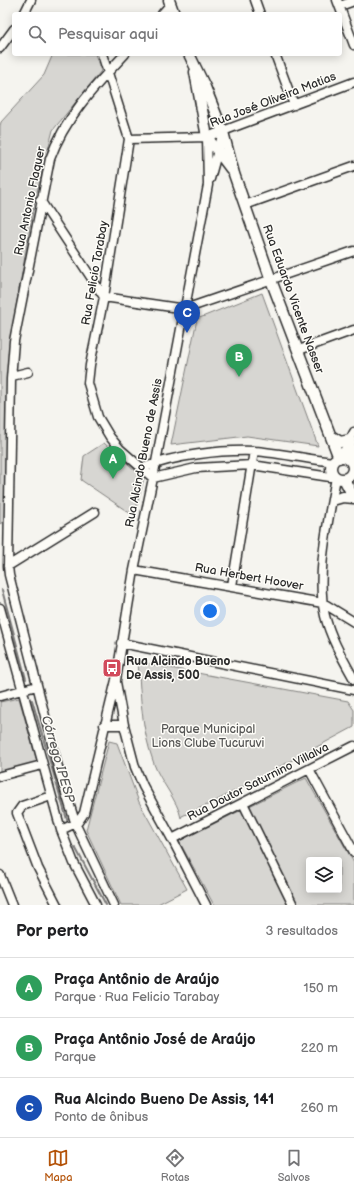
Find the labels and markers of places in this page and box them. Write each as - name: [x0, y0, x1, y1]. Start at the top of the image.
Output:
- pin: C: [174, 300, 200, 333]
- pin: B: [226, 344, 252, 377]
- pin: A: [100, 446, 126, 479]
- place label: Rua Alcindo Bueno De Assis, 500: [126, 654, 231, 683]
- bus stop icon: Rua Alcindo Bueno De Assis, 500: [101, 657, 123, 679]

